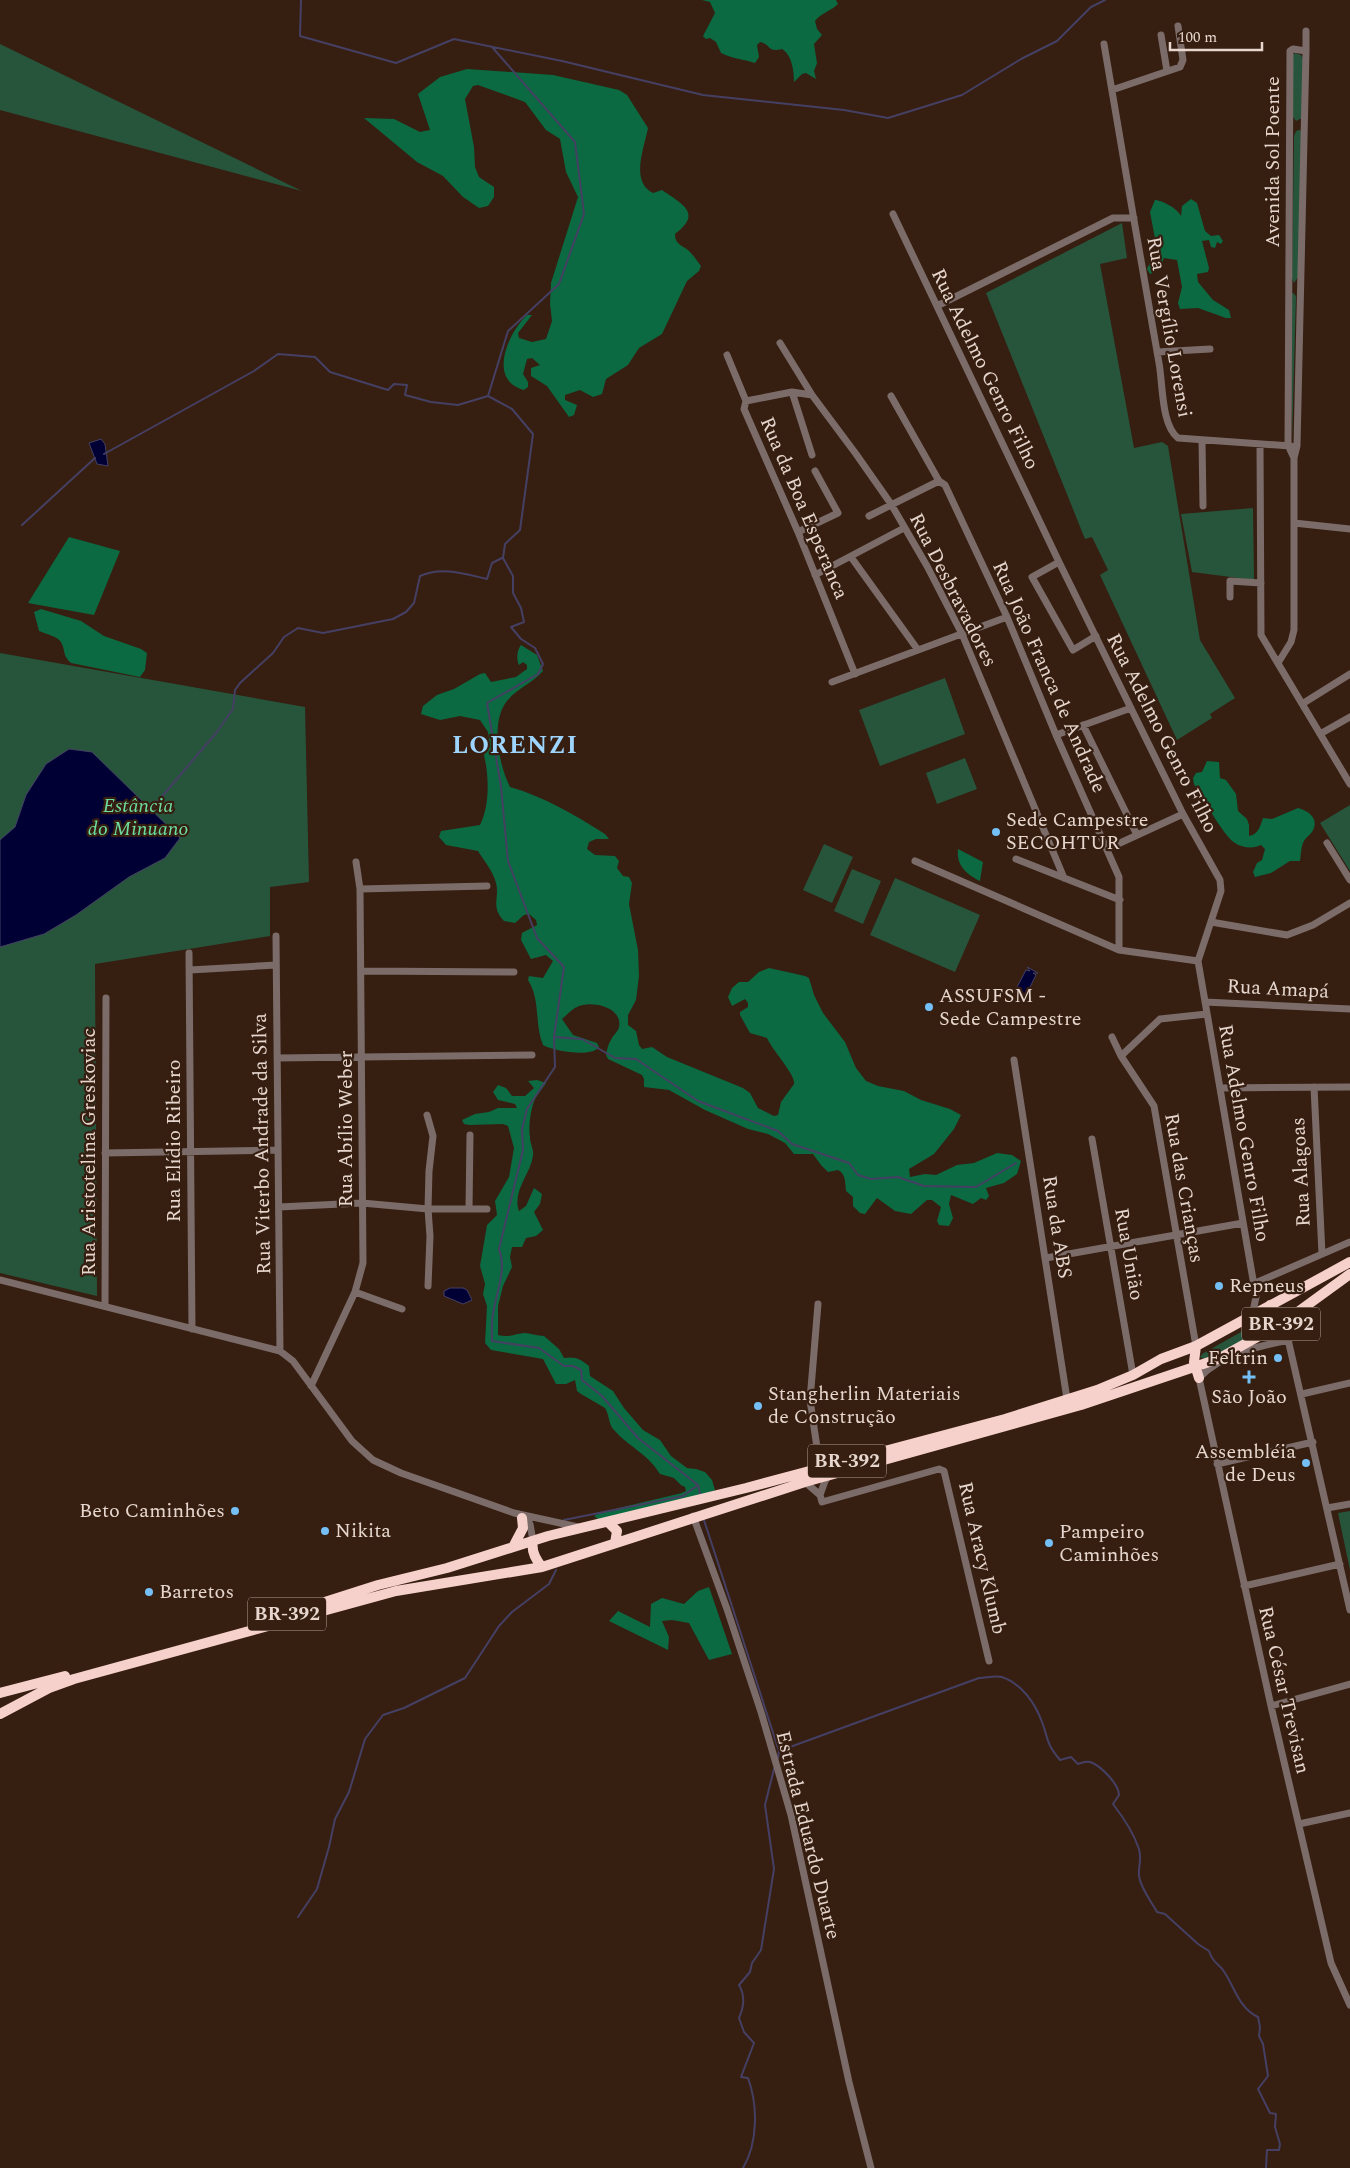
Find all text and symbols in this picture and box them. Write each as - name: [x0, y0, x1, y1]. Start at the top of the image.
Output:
- scale bar: [1170, 20, 1262, 52]
- text: 100 m: [1178, 26, 1217, 49]
- street label: Avenida Sol Poente: [1258, 76, 1288, 248]
- street label: Rua Vergílio Lorensi: [1138, 234, 1200, 420]
- street label: Rua Adelmo Genro Filho: [923, 263, 1047, 475]
- street label: Rua da Boa Esperanca: [752, 412, 856, 604]
- street label: Rua Desbravadores: [901, 508, 1005, 672]
- street label: Rua João Franca de Andrade: [984, 556, 1114, 798]
- street label: Rua Adelmo Genro Filho: [1099, 628, 1225, 838]
- district label: LORENZI: [452, 727, 578, 765]
- park label: Estância do Minuano: [88, 791, 189, 844]
- place label: Sede Campestre SECOHTUR: [1006, 805, 1149, 858]
- marker: Sede Campestre SECOHTUR: [990, 826, 1002, 838]
- street label: Rua Amapá: [1226, 971, 1330, 1007]
- place label: ASSUFSM - Sede Campestre: [939, 981, 1082, 1034]
- marker: ASSUFSM - Sede Campestre: [923, 1001, 935, 1013]
- street label: Rua Viterbo Andrade da Silva: [245, 1013, 279, 1275]
- street label: Rua Adelmo Genro Filho: [1210, 1022, 1278, 1244]
- street label: Rua Aristotelina Greskoviac: [74, 1028, 104, 1276]
- street label: Rua Abílio Weber: [331, 1050, 361, 1208]
- street label: Rua Elídio Ribeiro: [159, 1059, 189, 1223]
- street label: Rua das Crianças: [1156, 1111, 1212, 1265]
- street label: Rua Alagoas: [1283, 1116, 1319, 1228]
- street label: Rua da ABS: [1034, 1173, 1080, 1281]
- street label: Rua União: [1106, 1205, 1152, 1303]
- place label: Repneus: [1229, 1271, 1304, 1301]
- marker: Repneus: [1213, 1280, 1225, 1292]
- road number: BR-392: [1242, 1308, 1320, 1340]
- place label: Feltrin: [1208, 1343, 1268, 1373]
- marker: Feltrin: [1272, 1352, 1284, 1364]
- marker: São João: [1243, 1371, 1255, 1383]
- place label: Stangherlin Materiais de Construção: [768, 1379, 961, 1432]
- place label: São João: [1211, 1382, 1287, 1412]
- marker: Stangherlin Materiais de Construção: [752, 1400, 764, 1412]
- place label: Assembléia de Deus: [1195, 1437, 1296, 1490]
- road number: BR-392: [808, 1444, 886, 1478]
- marker: Assembléia de Deus: [1300, 1457, 1312, 1469]
- street label: Rua Aracy Klumb: [950, 1479, 1014, 1637]
- place label: Beto Caminhões: [79, 1496, 225, 1526]
- marker: Beto Caminhões: [229, 1505, 241, 1517]
- place label: Nikita: [335, 1516, 391, 1546]
- place label: Pampeiro Caminhões: [1059, 1517, 1159, 1570]
- marker: Nikita: [319, 1525, 331, 1537]
- marker: Pampeiro Caminhões: [1043, 1537, 1055, 1549]
- place label: Barretos: [159, 1577, 234, 1607]
- marker: Barretos: [143, 1586, 155, 1598]
- road number: BR-392: [248, 1598, 326, 1630]
- street label: Rua César Trevisan: [1250, 1603, 1318, 1777]
- street label: Estrada Eduardo Duarte: [768, 1728, 848, 1942]

